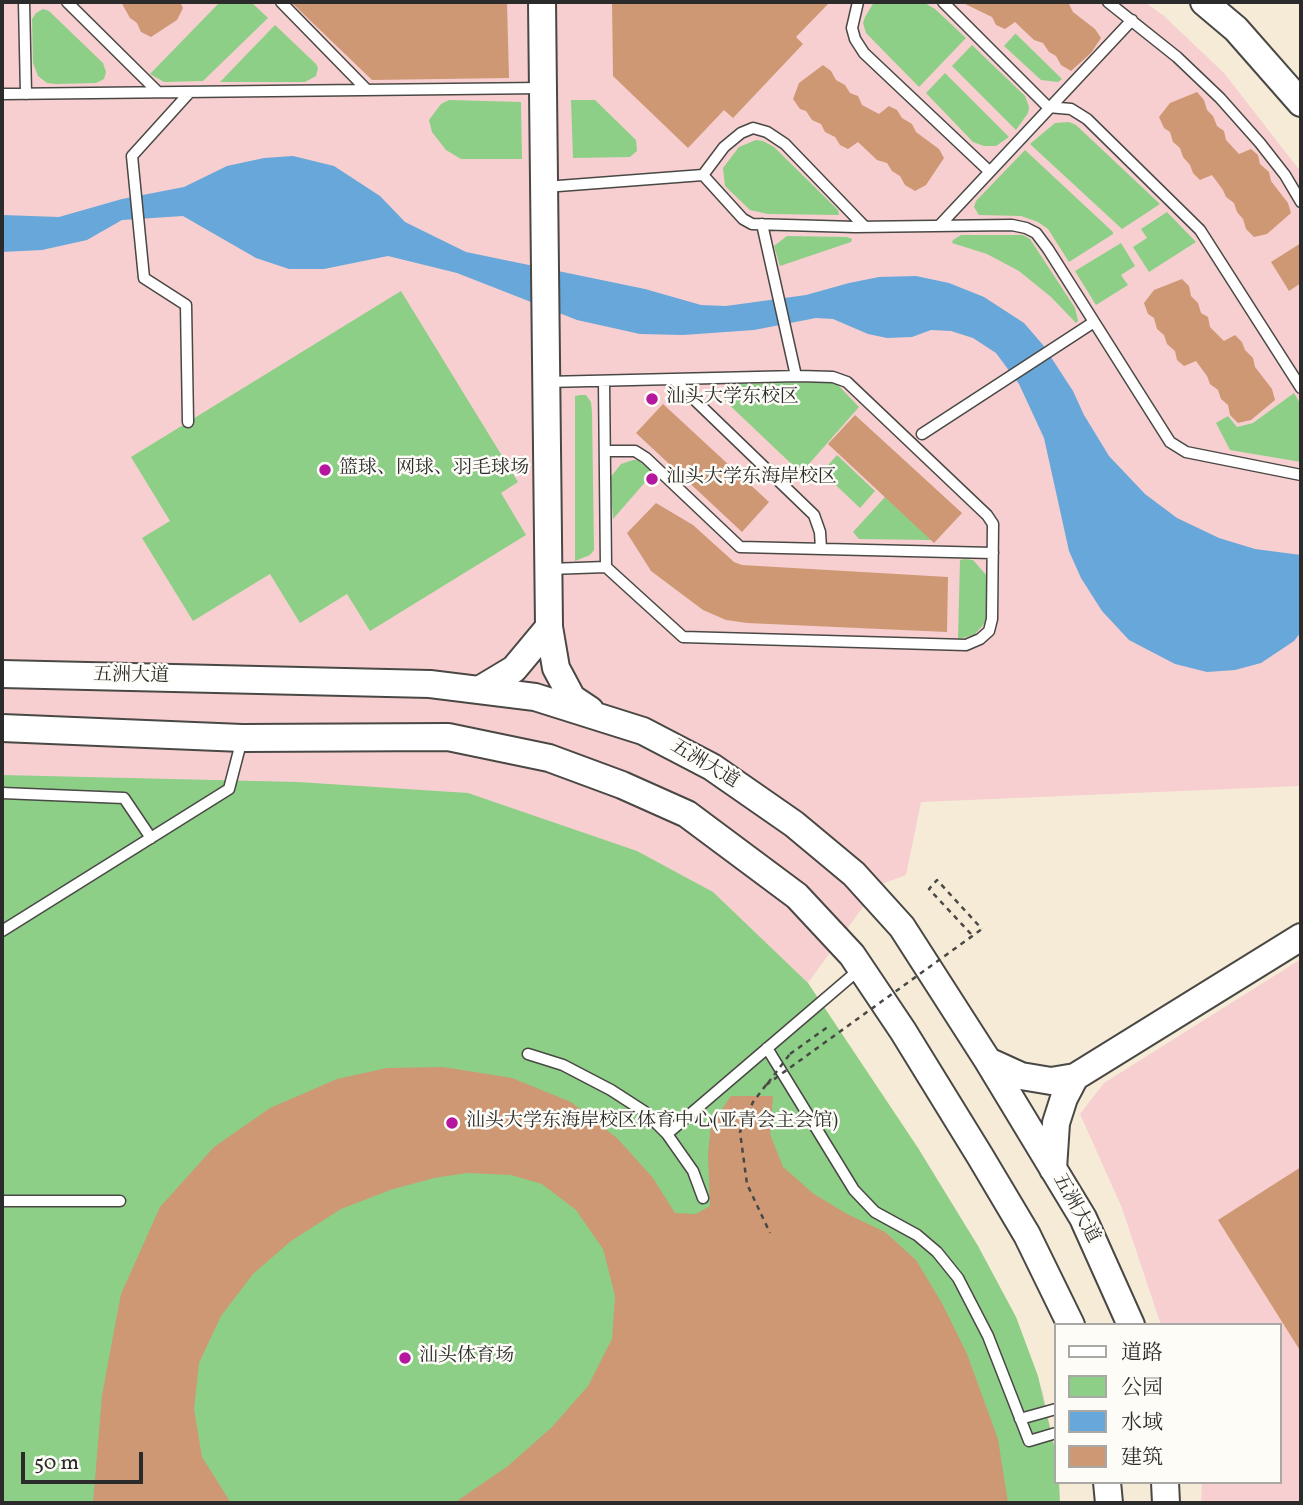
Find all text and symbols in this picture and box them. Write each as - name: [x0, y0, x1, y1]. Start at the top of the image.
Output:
- place label: 汕头大学东校区: [666, 388, 799, 410]
- marker: 汕头大学东校区: [644, 391, 660, 407]
- place label: 篮球、网球、羽毛球场: [339, 459, 529, 481]
- marker: 篮球、网球、羽毛球场: [317, 462, 333, 478]
- place label: 汕头大学东海岸校区: [666, 468, 837, 490]
- marker: 汕头大学东海岸校区: [644, 471, 660, 487]
- street label: 五洲大道: [93, 665, 169, 689]
- street label: 五洲大道: [666, 736, 742, 794]
- place label: 汕头大学东海岸校区体育中心(亚青会主会馆): [466, 1112, 838, 1134]
- marker: 汕头大学东海岸校区体育中心(亚青会主会馆): [444, 1115, 460, 1131]
- street label: 五洲大道: [1047, 1170, 1103, 1248]
- legend: [1054, 1323, 1282, 1484]
- text: 道路: [1121, 1339, 1163, 1368]
- place label: 汕头体育场: [419, 1347, 514, 1369]
- marker: 汕头体育场: [397, 1350, 413, 1366]
- text: 公园: [1121, 1374, 1163, 1403]
- text: 水域: [1121, 1409, 1163, 1438]
- scale bar: [24, 1438, 147, 1482]
- text: 建筑: [1121, 1444, 1163, 1473]
- text: 50 m: [34, 1449, 79, 1478]

